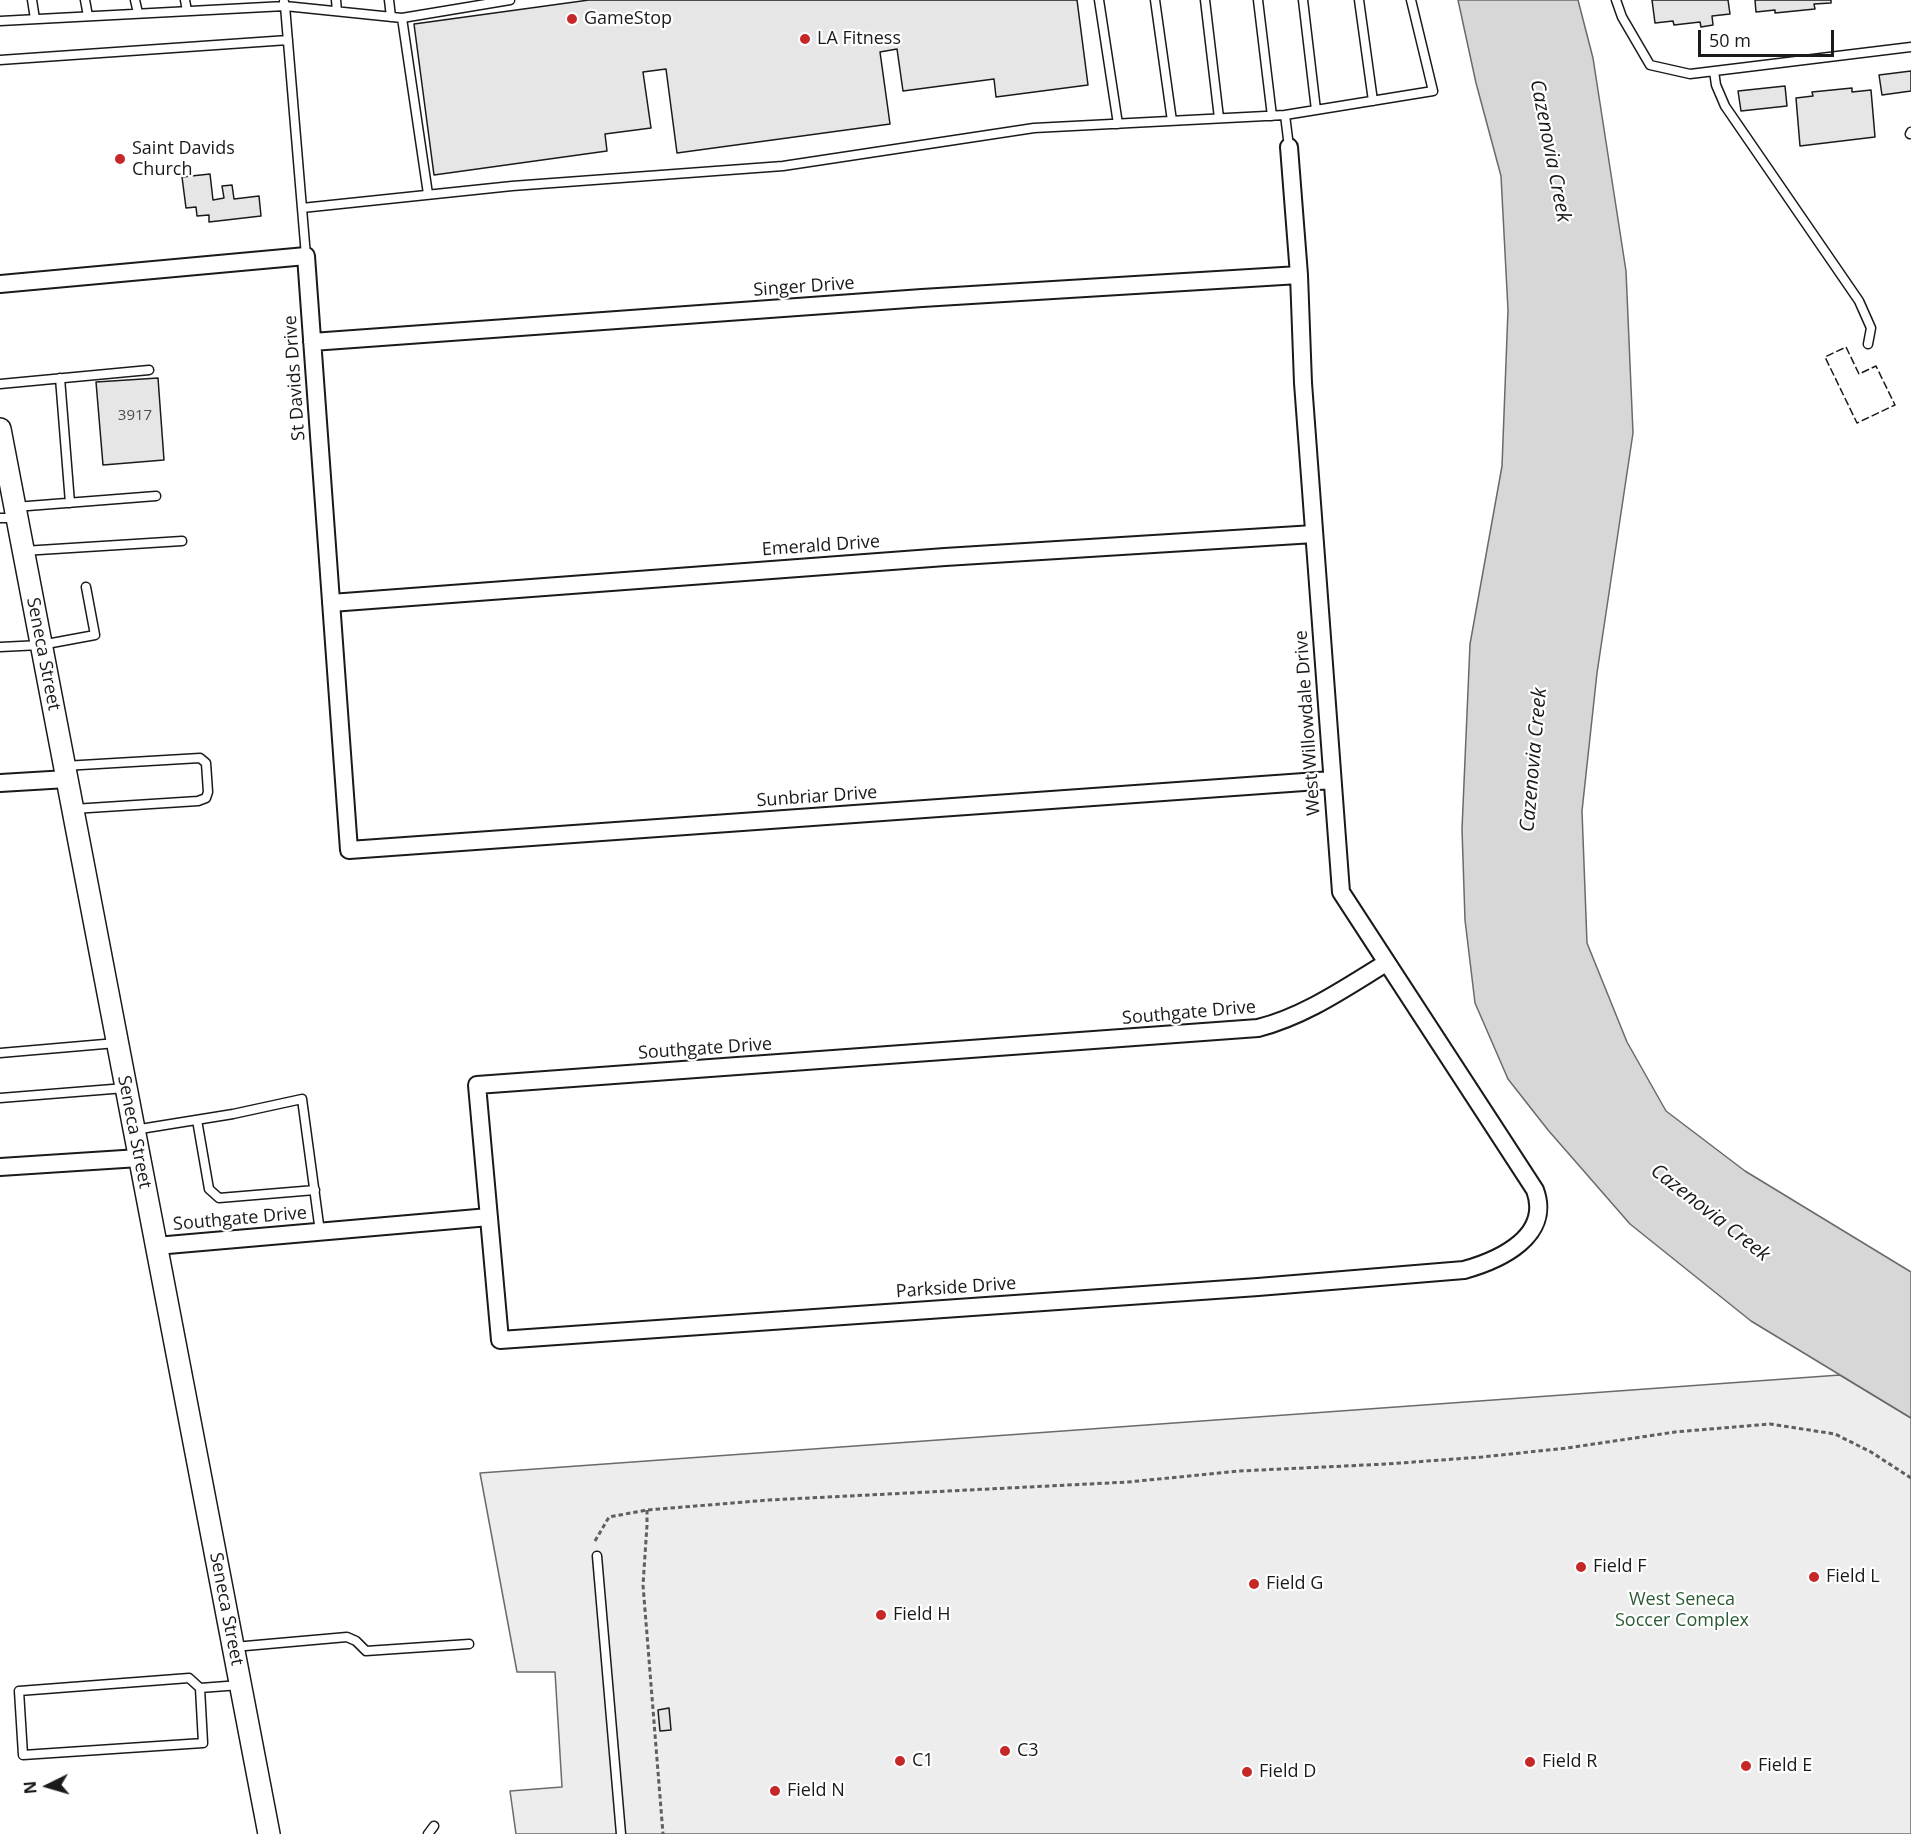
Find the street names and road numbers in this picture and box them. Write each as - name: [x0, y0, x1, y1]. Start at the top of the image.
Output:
- street label: Singer Drive: [753, 273, 855, 301]
- street label: St Davids Drive: [280, 314, 310, 442]
- street label: Emerald Drive: [761, 531, 881, 561]
- street label: Seneca Street: [21, 596, 65, 712]
- street label: West Willowdale Drive: [1291, 630, 1325, 816]
- street label: Sunbriar Drive: [756, 782, 878, 812]
- street label: Southgate Drive: [1121, 996, 1257, 1030]
- street label: Southgate Drive: [637, 1034, 773, 1064]
- street label: Seneca Street: [112, 1074, 156, 1190]
- street label: Southgate Drive: [172, 1202, 308, 1236]
- street label: Parkside Drive: [895, 1273, 1017, 1303]
- street label: Seneca Street: [204, 1551, 248, 1667]

